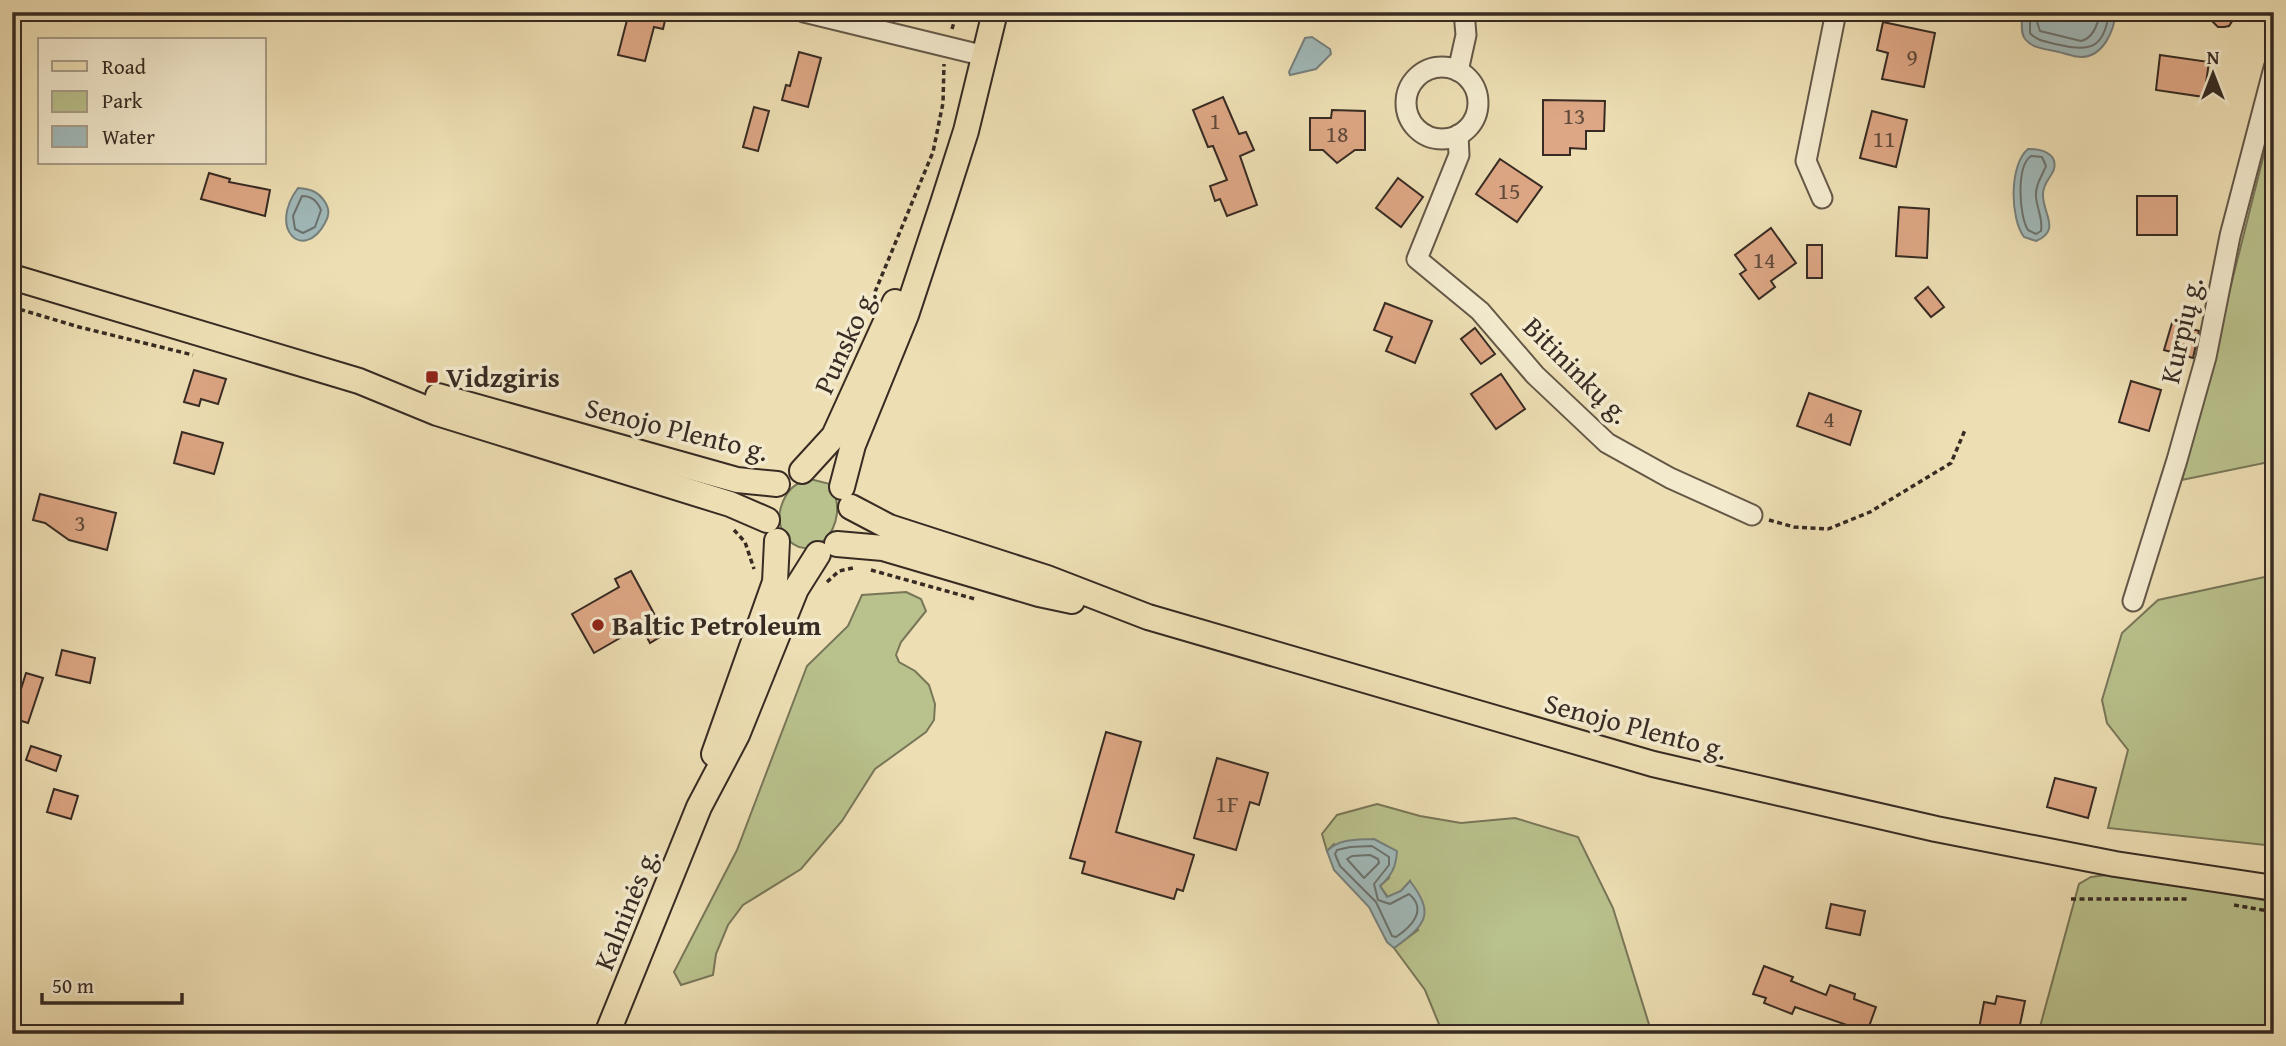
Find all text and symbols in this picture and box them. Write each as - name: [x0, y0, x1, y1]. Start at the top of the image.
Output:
- legend: [38, 38, 266, 164]
- north arrow: [2178, 38, 2248, 108]
- house number: 9: [1906, 39, 1918, 74]
- text: N: [2207, 43, 2220, 71]
- text: Road: [102, 51, 147, 82]
- text: Park: [102, 85, 143, 116]
- house number: 13: [1562, 98, 1586, 133]
- house number: 1: [1209, 103, 1221, 138]
- house number: 18: [1325, 116, 1349, 151]
- text: Water: [102, 121, 155, 152]
- house number: 11: [1872, 121, 1896, 156]
- house number: 15: [1497, 173, 1521, 208]
- house number: 14: [1752, 242, 1776, 277]
- street label: Kurpių g.: [2148, 273, 2213, 387]
- street label: Punsko g.: [802, 281, 887, 400]
- street label: Bitininkų g.: [1514, 307, 1640, 433]
- place label: Vidzgiris: [446, 356, 560, 397]
- marker: Vidzgiris: [424, 369, 440, 385]
- street label: Senojo Plento g.: [581, 386, 773, 471]
- house number: 4: [1823, 401, 1835, 436]
- house number: 3: [74, 505, 86, 540]
- place label: Baltic Petroleum: [612, 604, 821, 645]
- marker: Baltic Petroleum: [590, 617, 606, 633]
- street label: Senojo Plento g.: [1540, 681, 1732, 770]
- house number: 1F: [1215, 786, 1239, 821]
- street label: Kalninės g.: [583, 842, 669, 976]
- scale bar: [42, 962, 182, 1006]
- text: 50 m: [52, 970, 94, 1001]

